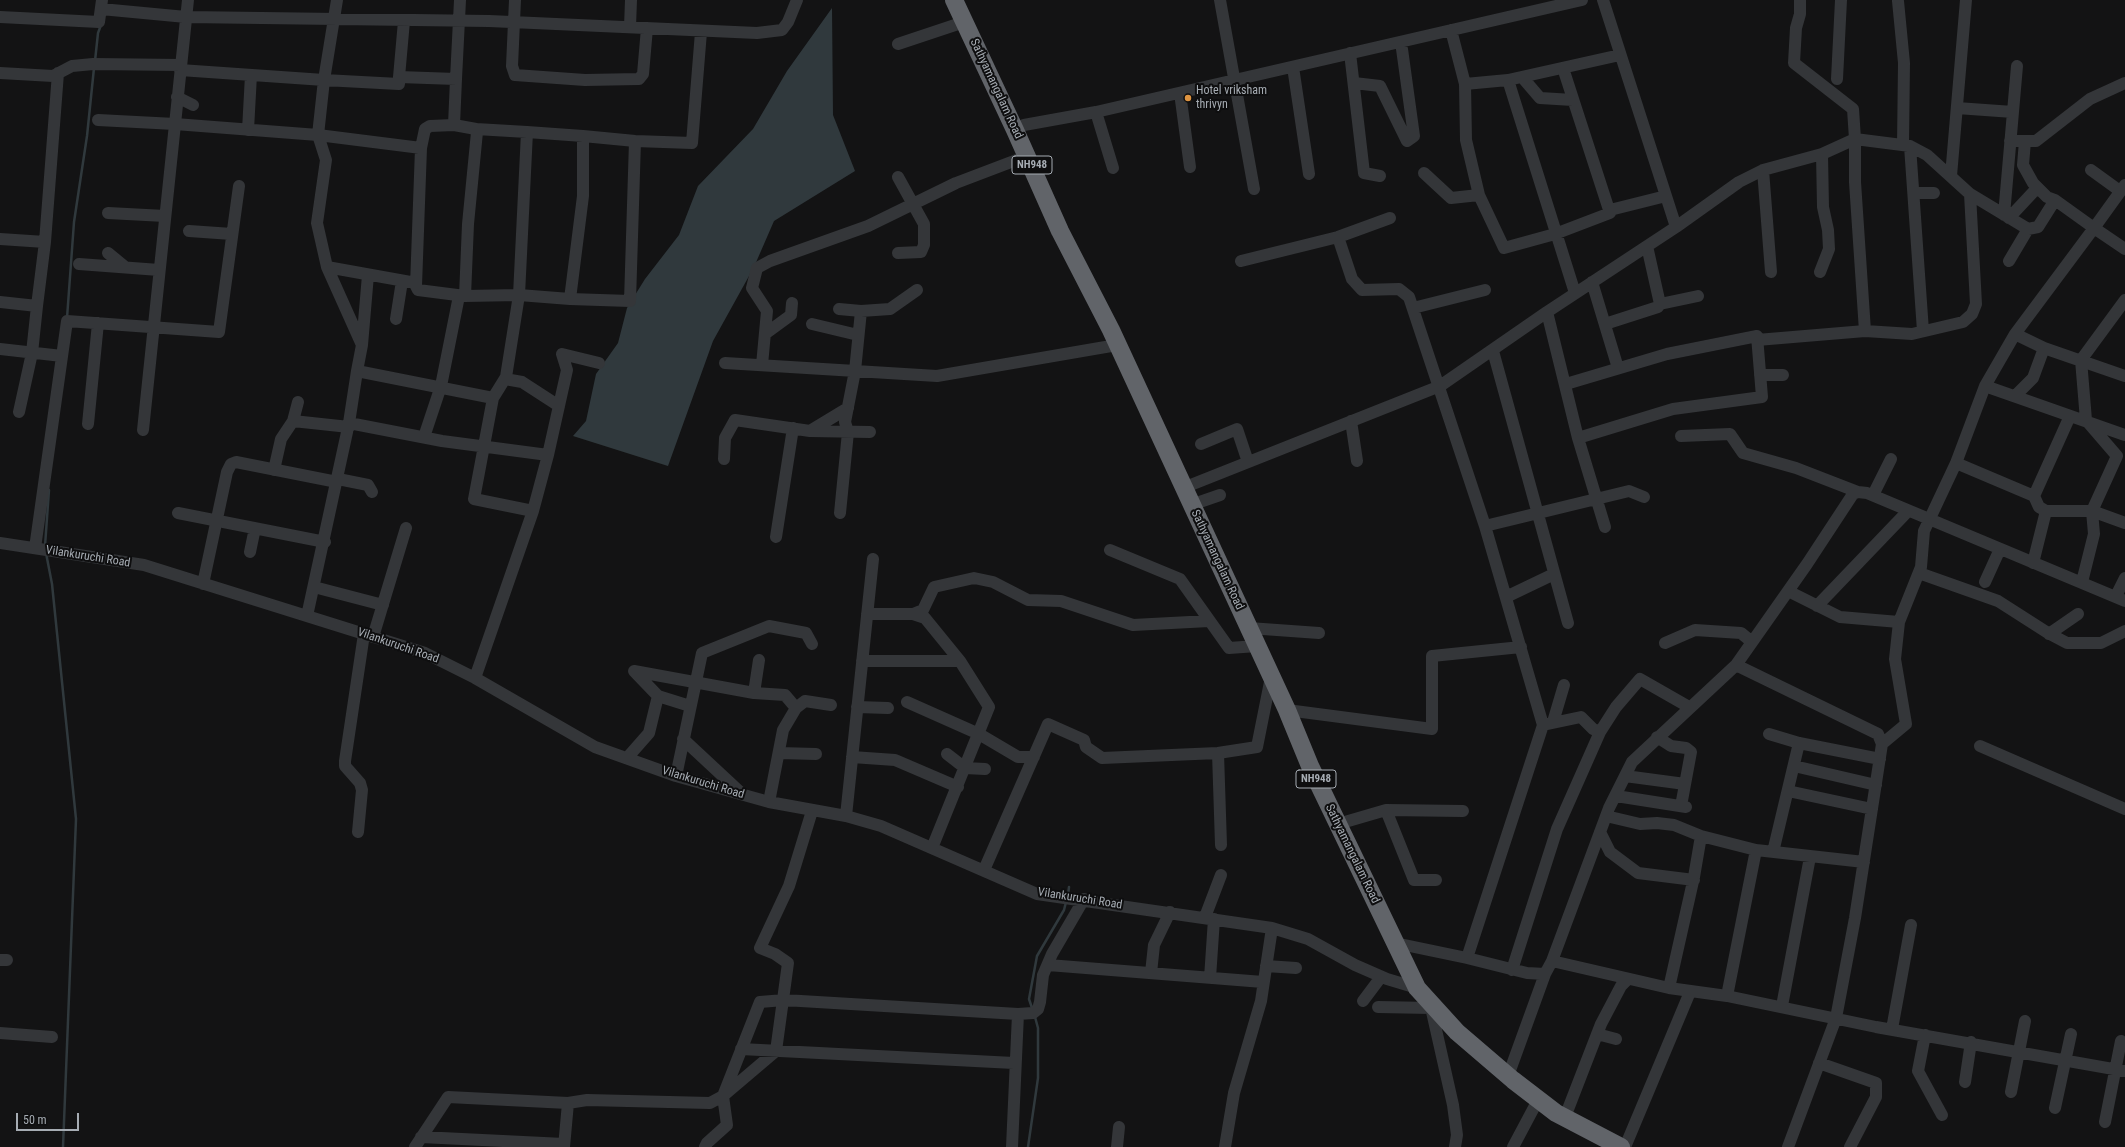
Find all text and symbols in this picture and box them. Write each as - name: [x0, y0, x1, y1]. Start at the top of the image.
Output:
- street label: Sathyamangalam Road: [967, 37, 1025, 141]
- place label: Hotel vriksham thrivyn: [1196, 84, 1267, 112]
- marker: Hotel vriksham thrivyn: [1183, 93, 1193, 103]
- road number: NH948: [1012, 156, 1052, 174]
- street label: Sathyamangalam Road: [1188, 508, 1246, 612]
- street label: Vilankuruchi Road: [45, 543, 131, 571]
- street label: Vilankuruchi Road: [355, 625, 441, 667]
- street label: Vilankuruchi Road: [660, 764, 746, 802]
- road number: NH948: [1296, 770, 1336, 788]
- street label: Sathyamangalam Road: [1322, 802, 1382, 906]
- street label: Vilankuruchi Road: [1037, 885, 1123, 913]
- scale bar: [18, 1105, 81, 1131]
- text: 50 m: [23, 1113, 47, 1127]

